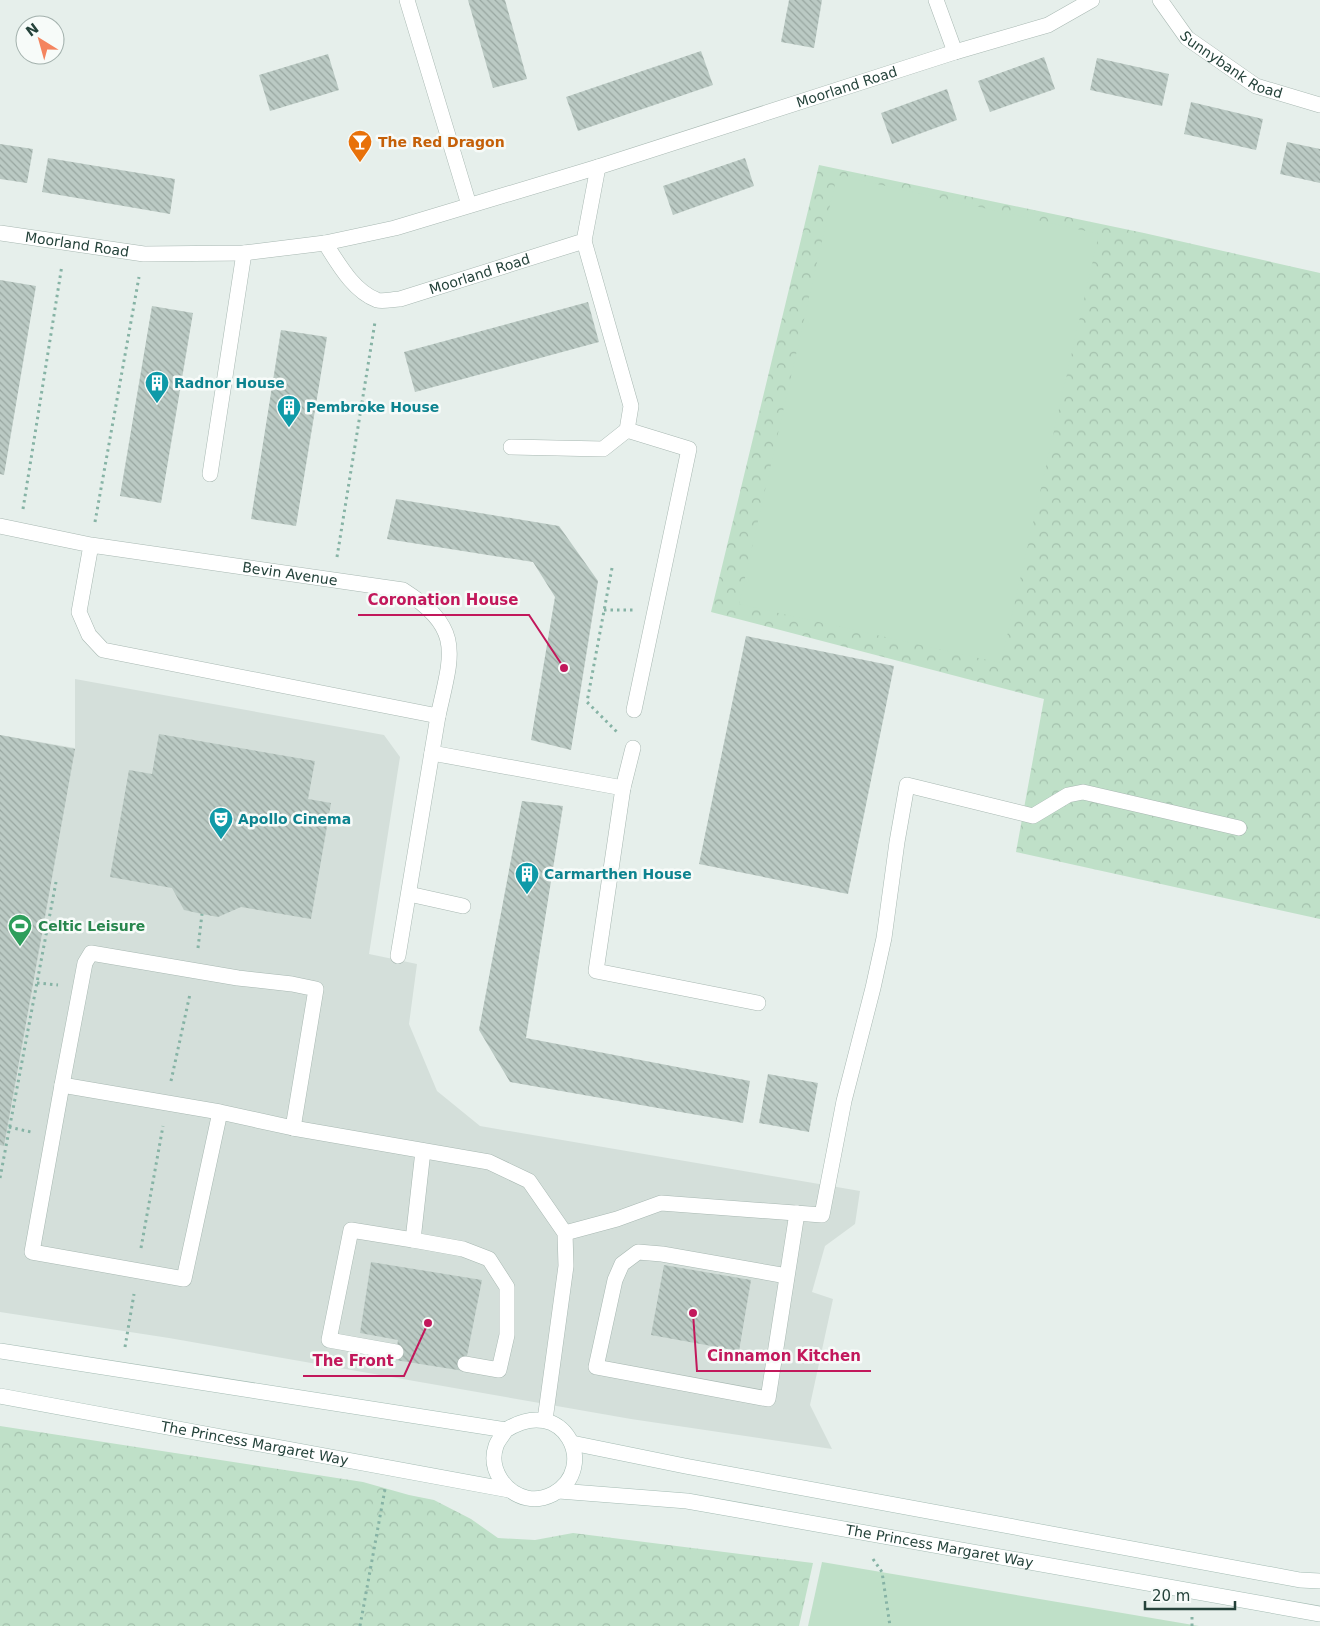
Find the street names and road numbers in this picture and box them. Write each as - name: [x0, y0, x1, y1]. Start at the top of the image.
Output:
- street label: Sunnybank Road: [1177, 28, 1284, 101]
- street label: Moorland Road: [794, 63, 899, 111]
- street label: Moorland Road: [24, 229, 130, 260]
- street label: Moorland Road: [427, 251, 532, 297]
- street label: Bevin Avenue: [241, 559, 339, 588]
- street label: The Princess Margaret Way: [159, 1418, 350, 1468]
- street label: The Princess Margaret Way: [844, 1521, 1035, 1571]

